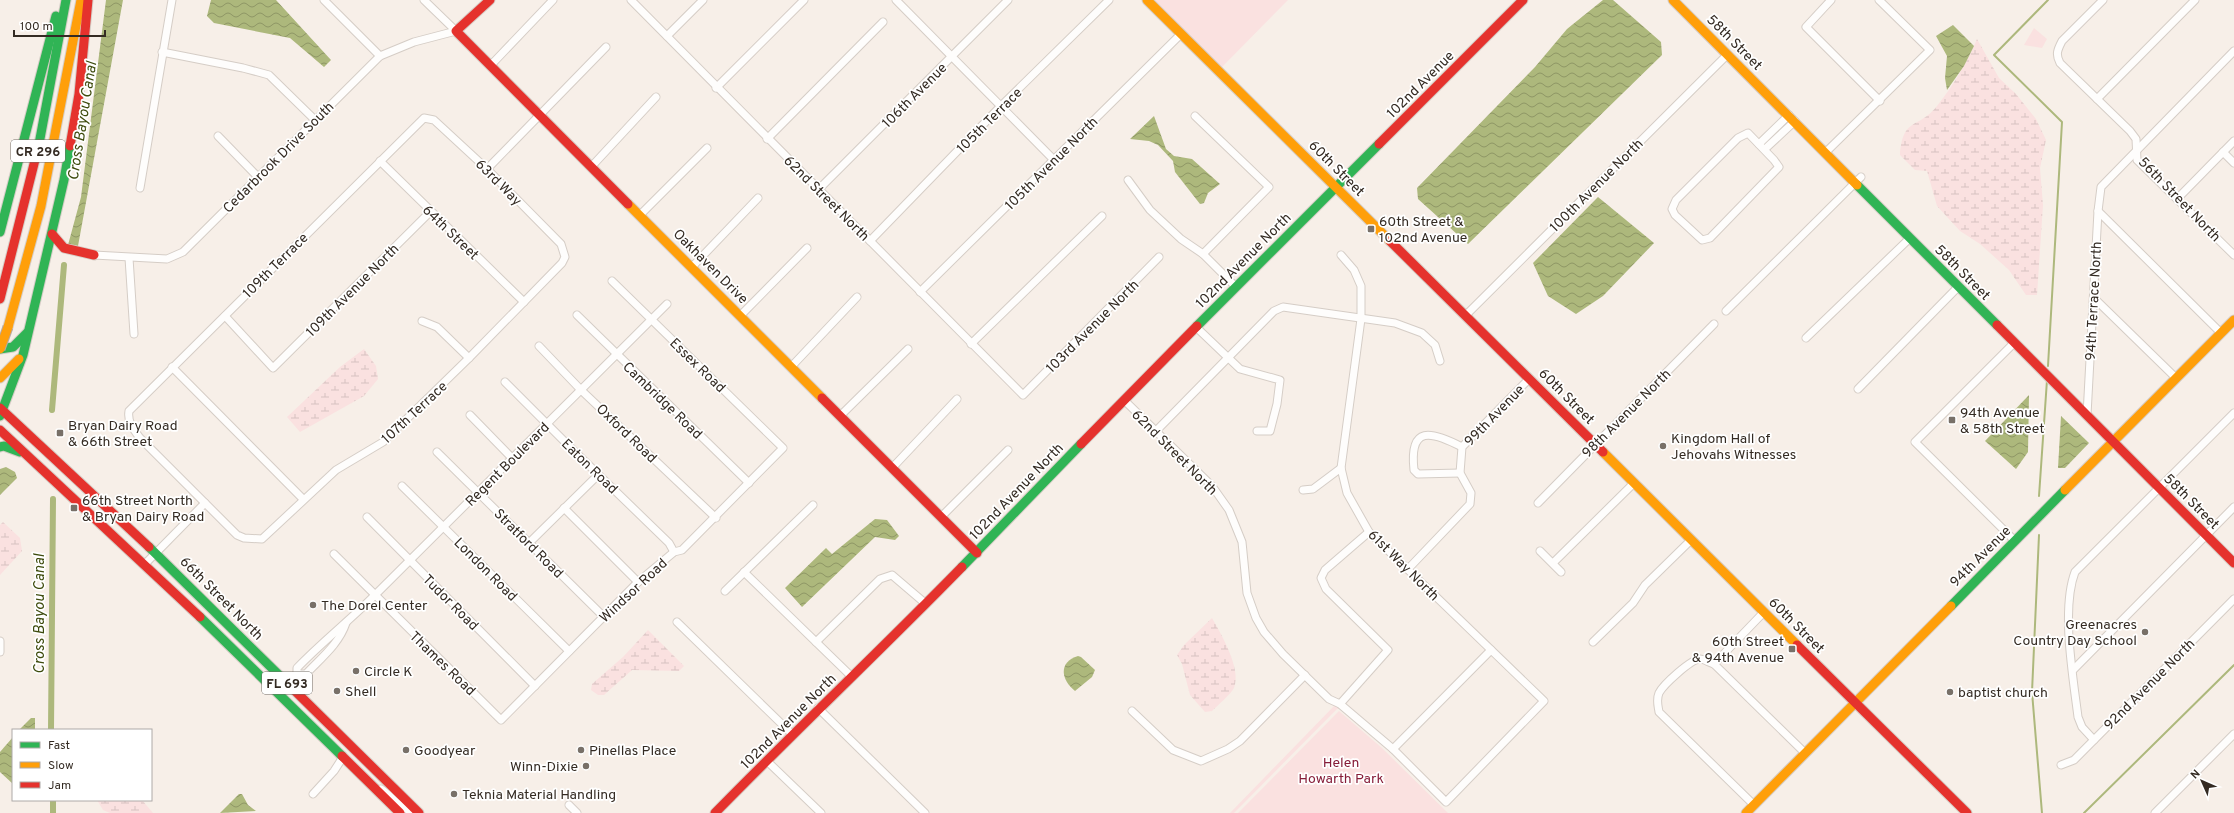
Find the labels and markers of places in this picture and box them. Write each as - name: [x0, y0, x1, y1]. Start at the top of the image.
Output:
- place label: 60th Street & 102nd Avenue: [1379, 214, 1467, 247]
- marker: 60th Street & 102nd Avenue: [1366, 224, 1376, 234]
- place label: 94th Avenue & 58th Street: [1960, 405, 2045, 438]
- marker: 94th Avenue & 58th Street: [1947, 415, 1957, 425]
- place label: Bryan Dairy Road & 66th Street: [68, 418, 178, 451]
- marker: Bryan Dairy Road & 66th Street: [55, 428, 65, 438]
- place label: Kingdom Hall of Jehovahs Witnesses: [1671, 431, 1796, 464]
- marker: Kingdom Hall of Jehovahs Witnesses: [1658, 441, 1668, 451]
- place label: 66th Street North & Bryan Dairy Road: [82, 493, 204, 526]
- marker: 66th Street North & Bryan Dairy Road: [69, 503, 79, 513]
- place label: The Dorel Center: [321, 598, 428, 615]
- marker: The Dorel Center: [308, 600, 318, 610]
- place label: Greenacres Country Day School: [2013, 617, 2137, 650]
- marker: Greenacres Country Day School: [2140, 627, 2150, 637]
- place label: 60th Street & 94th Avenue: [1692, 634, 1784, 667]
- marker: 60th Street & 94th Avenue: [1787, 644, 1797, 654]
- place label: Circle K: [364, 664, 412, 681]
- marker: Circle K: [351, 666, 361, 676]
- place label: Shell: [345, 684, 376, 701]
- place label: baptist church: [1958, 685, 2048, 702]
- marker: Shell: [332, 686, 342, 696]
- marker: baptist church: [1945, 687, 1955, 697]
- place label: Goodyear: [414, 743, 476, 760]
- place label: Pinellas Place: [589, 743, 676, 760]
- marker: Goodyear: [401, 745, 411, 755]
- marker: Pinellas Place: [576, 745, 586, 755]
- place label: Winn-Dixie: [510, 759, 578, 776]
- marker: Winn-Dixie: [581, 761, 591, 771]
- place label: Teknia Material Handling: [462, 787, 616, 804]
- marker: Teknia Material Handling: [449, 789, 459, 799]

